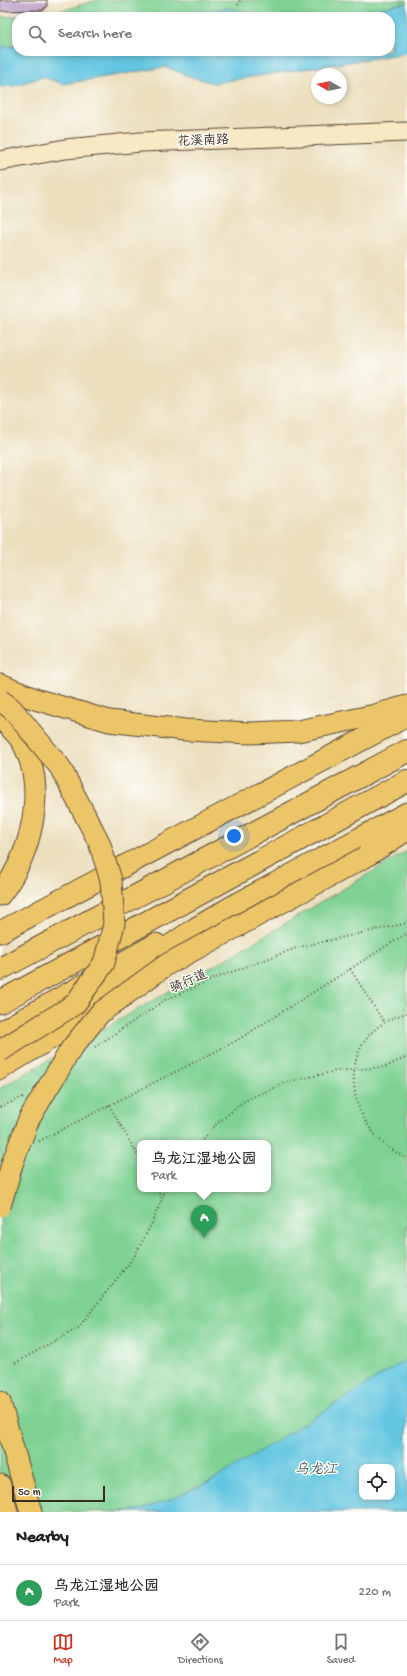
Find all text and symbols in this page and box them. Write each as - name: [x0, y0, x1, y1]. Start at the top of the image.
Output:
- search box: [12, 12, 395, 56]
- icon: search: [26, 23, 48, 45]
- text: Search here: [58, 25, 132, 43]
- north arrow: [311, 68, 347, 104]
- street label: 花溪南路: [177, 132, 229, 150]
- your location: [224, 826, 244, 846]
- street label: 骑行道: [168, 967, 210, 997]
- popup: [137, 1140, 271, 1192]
- text: 乌龙江湿地公园: [151, 1151, 257, 1169]
- text: Park: [151, 1169, 176, 1184]
- pin: A: [191, 1205, 217, 1238]
- water label: 乌龙江: [295, 1461, 338, 1479]
- map controls: [359, 1464, 395, 1500]
- button: locate: [359, 1464, 395, 1500]
- scale bar: [12, 1484, 105, 1503]
- text: 50 m: [18, 1487, 40, 1499]
- text: Nearby: [16, 1528, 69, 1548]
- text: 乌龙江湿地公园: [54, 1578, 159, 1596]
- text: A: [25, 1585, 33, 1600]
- text: 220 m: [359, 1585, 391, 1600]
- text: Park: [54, 1596, 79, 1611]
- tab: Map: [52, 1631, 74, 1667]
- tab: Directions: [178, 1631, 223, 1667]
- tab: Saved: [327, 1631, 355, 1667]

